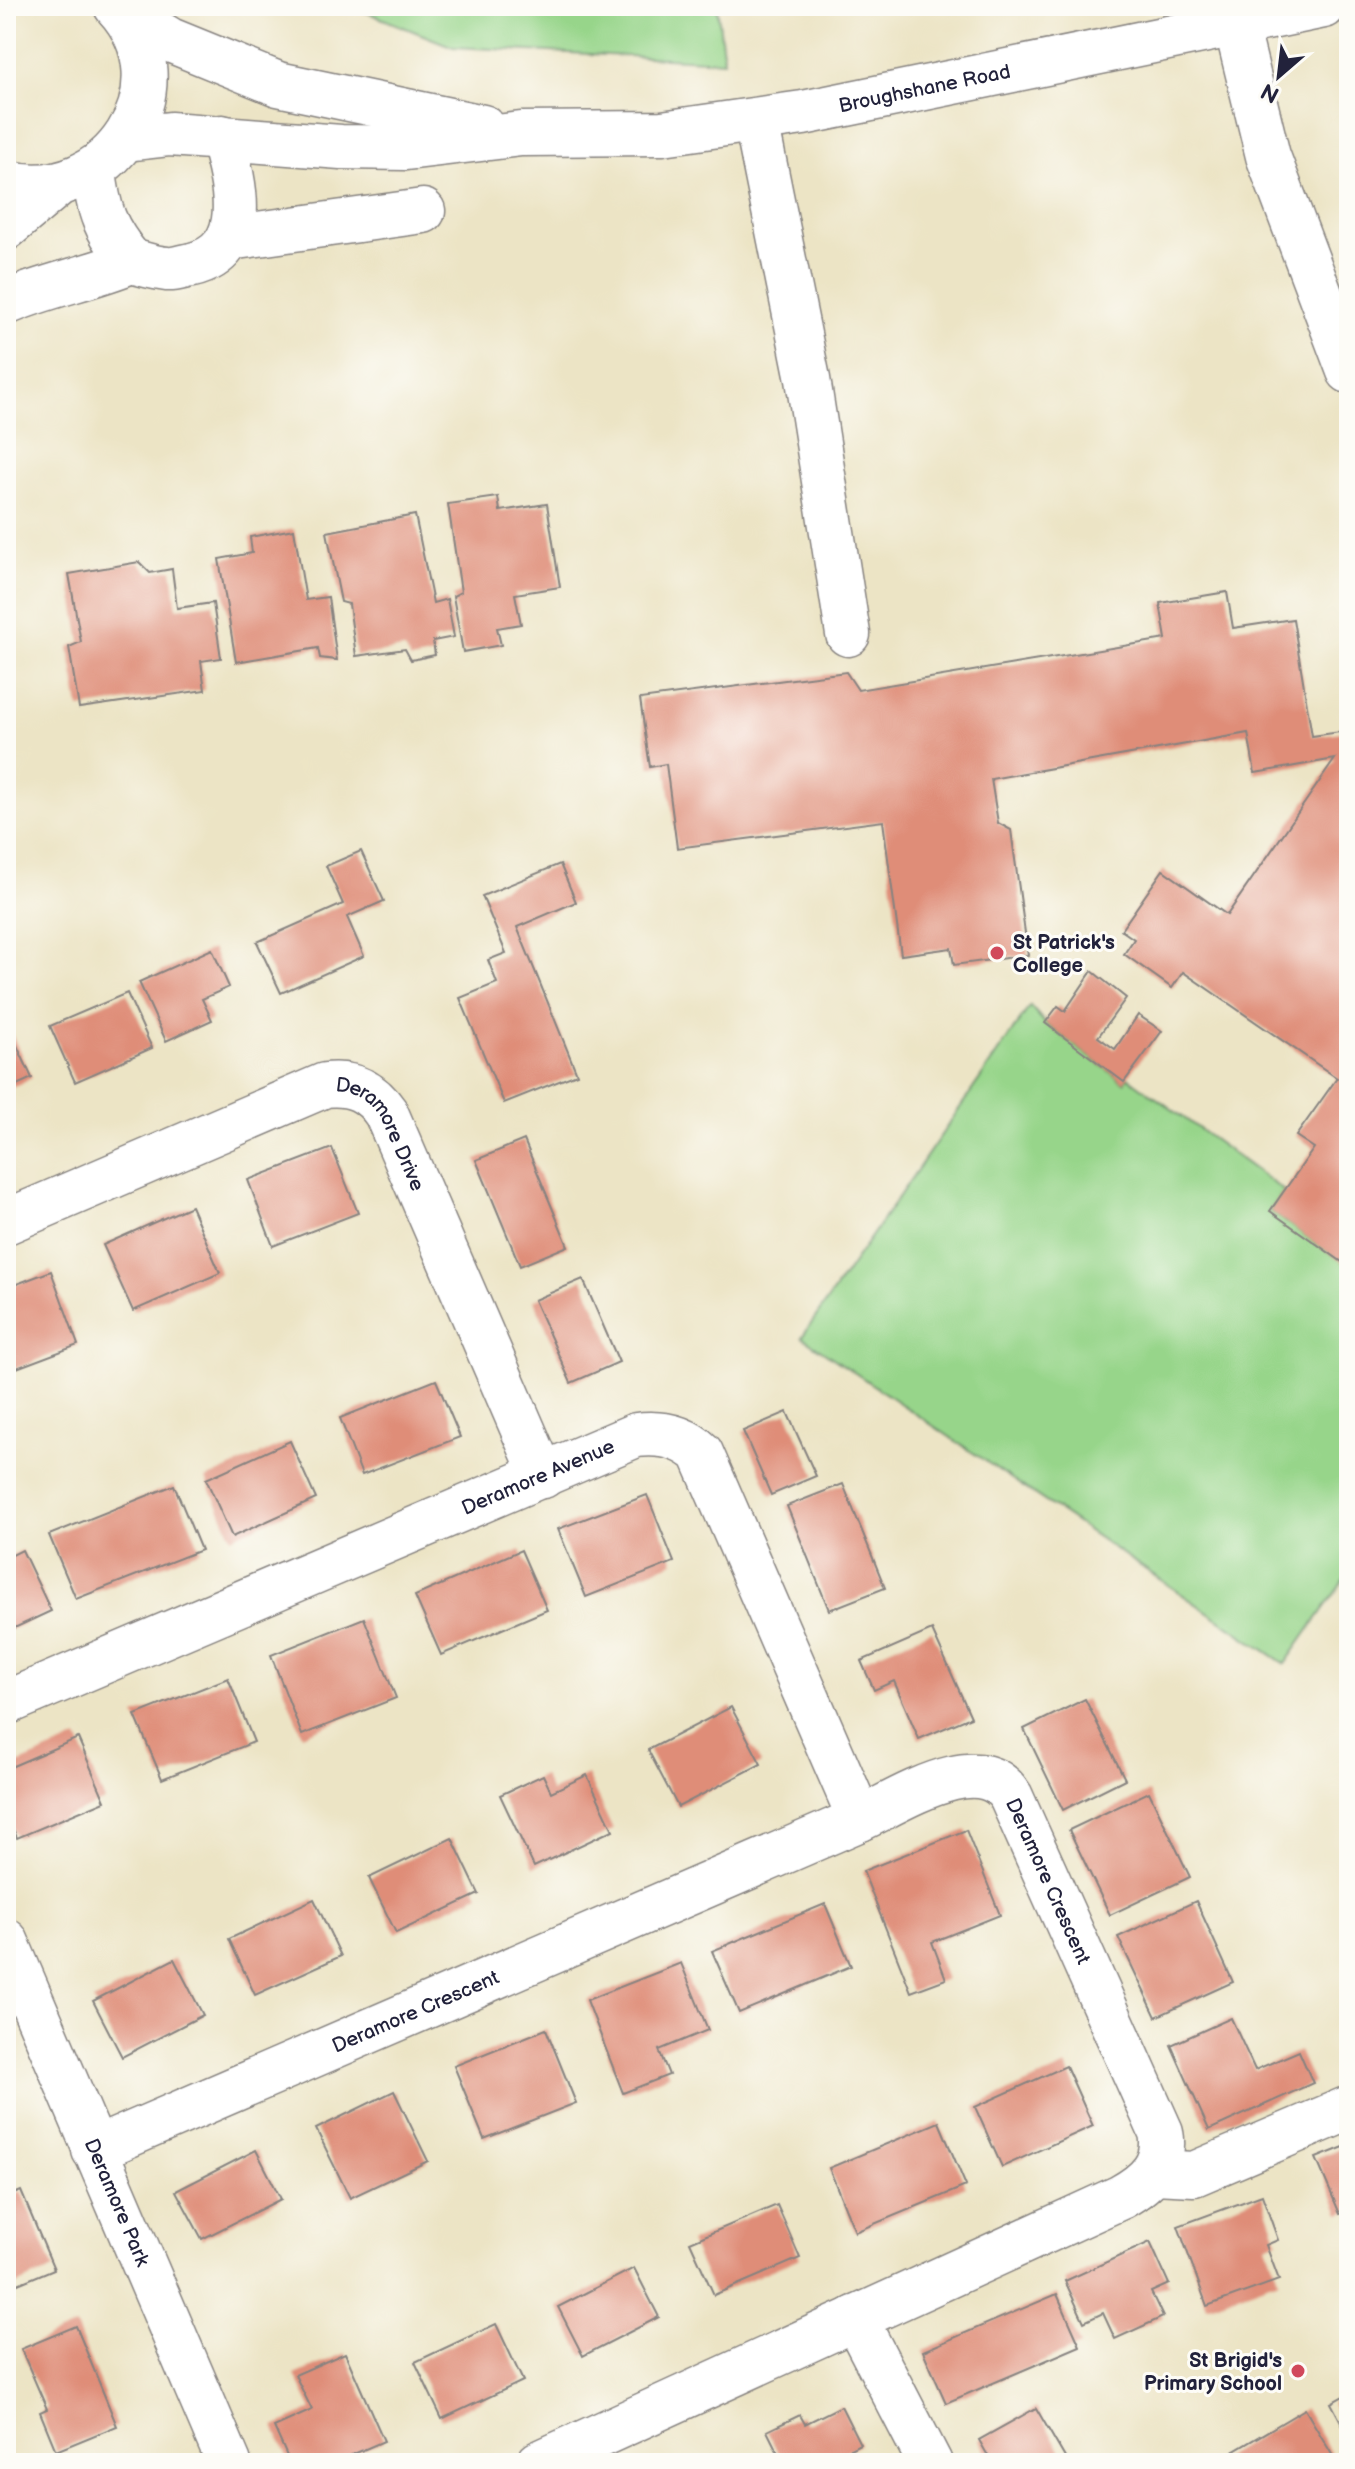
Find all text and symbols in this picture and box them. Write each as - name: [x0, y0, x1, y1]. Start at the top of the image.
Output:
- north arrow: [1239, 36, 1319, 116]
- street label: Broughshane Road: [837, 60, 1013, 118]
- text: N: [1257, 77, 1284, 108]
- place label: St Patrick's College: [1013, 931, 1115, 978]
- marker: St Patrick's College: [988, 944, 1006, 962]
- street label: Deramore Drive: [335, 1073, 429, 1195]
- street label: Deramore Avenue: [458, 1435, 618, 1521]
- street label: Deramore Crescent: [1000, 1795, 1095, 1968]
- street label: Deramore Crescent: [329, 1966, 503, 2059]
- street label: Deramore Park: [79, 2135, 155, 2270]
- place label: St Brigid's Primary School: [1144, 2349, 1282, 2396]
- marker: St Brigid's Primary School: [1289, 2362, 1307, 2380]

